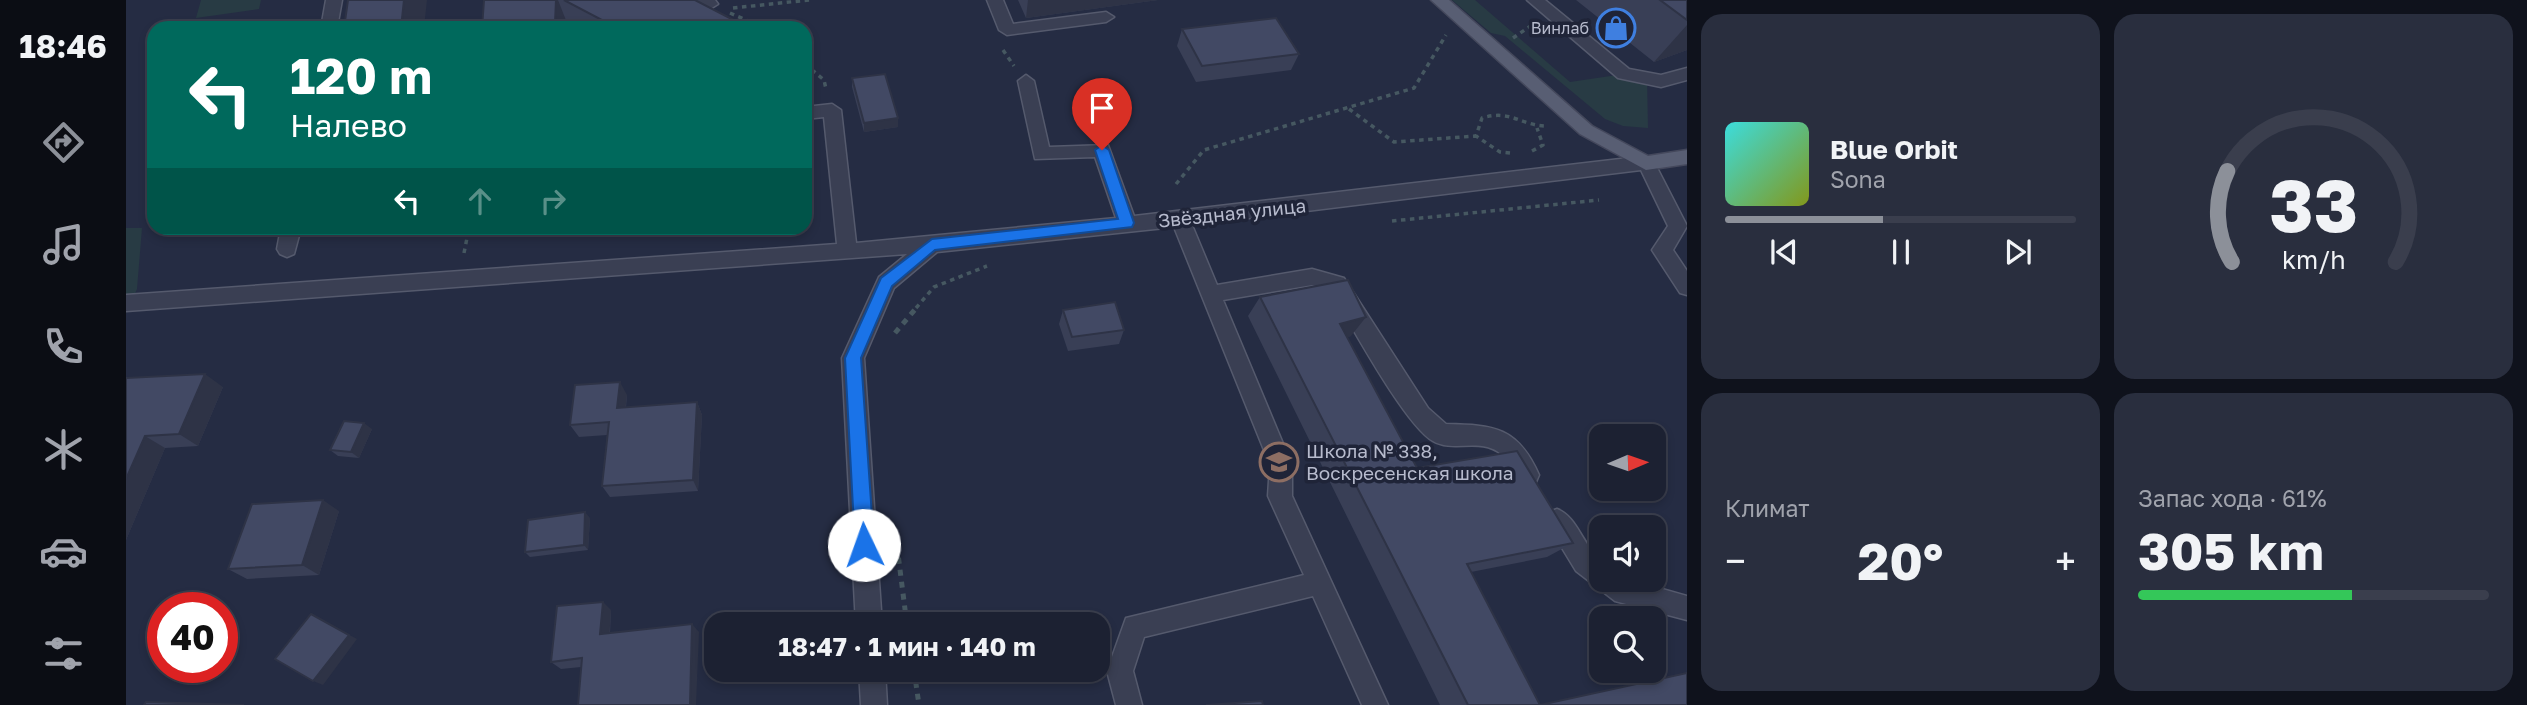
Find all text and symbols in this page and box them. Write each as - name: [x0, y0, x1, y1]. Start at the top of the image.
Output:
- shop icon: Винлаб: [1595, 7, 1637, 49]
- place label: Винлаб: [1531, 18, 1589, 38]
- text: 18:46: [19, 27, 107, 65]
- text: 120 m: [290, 46, 432, 105]
- icon: left: [175, 49, 266, 140]
- pin: [1072, 78, 1132, 150]
- icon: arrive: [1083, 89, 1121, 127]
- text: Налево: [290, 106, 407, 144]
- icon: directions: [39, 118, 88, 167]
- text: Blue Orbit: [1830, 134, 1958, 165]
- text: 33: [2269, 162, 2358, 249]
- text: Sona: [1830, 165, 1886, 193]
- icon: left: [388, 182, 426, 220]
- icon: ahead: [461, 182, 499, 220]
- icon: right: [534, 182, 572, 220]
- street label: Звёздная улица: [1157, 193, 1307, 232]
- icon: music: [39, 220, 88, 269]
- icon: previous: [1765, 233, 1803, 271]
- icon: pause: [1882, 233, 1920, 271]
- icon: next: [1999, 233, 2037, 271]
- text: km/h: [2282, 244, 2345, 275]
- icon: phone: [39, 322, 88, 371]
- north arrow: [1589, 424, 1666, 500]
- map controls: [1589, 424, 1666, 683]
- icon: climate: [39, 425, 88, 474]
- place label: Школа № 338, Воскресенская школа: [1306, 439, 1513, 484]
- school or university icon: Школа № 338, Воскресенская школа: [1258, 441, 1300, 483]
- text: Запас хода · 61%: [2138, 484, 2327, 512]
- text: Климат: [1725, 494, 1810, 522]
- position arrow: [827, 508, 901, 582]
- button: sound: [1589, 515, 1666, 592]
- text: 305 km: [2138, 519, 2324, 581]
- icon: car: [39, 527, 88, 576]
- text: 20°: [1858, 529, 1943, 591]
- text: −: [1725, 538, 1746, 583]
- text: +: [2055, 538, 2076, 583]
- speed limit sign: 40: [147, 592, 238, 683]
- button: search: [1589, 606, 1666, 683]
- icon: filters: [39, 629, 88, 678]
- text: 18:47 · 1 мин · 140 m: [778, 631, 1036, 662]

